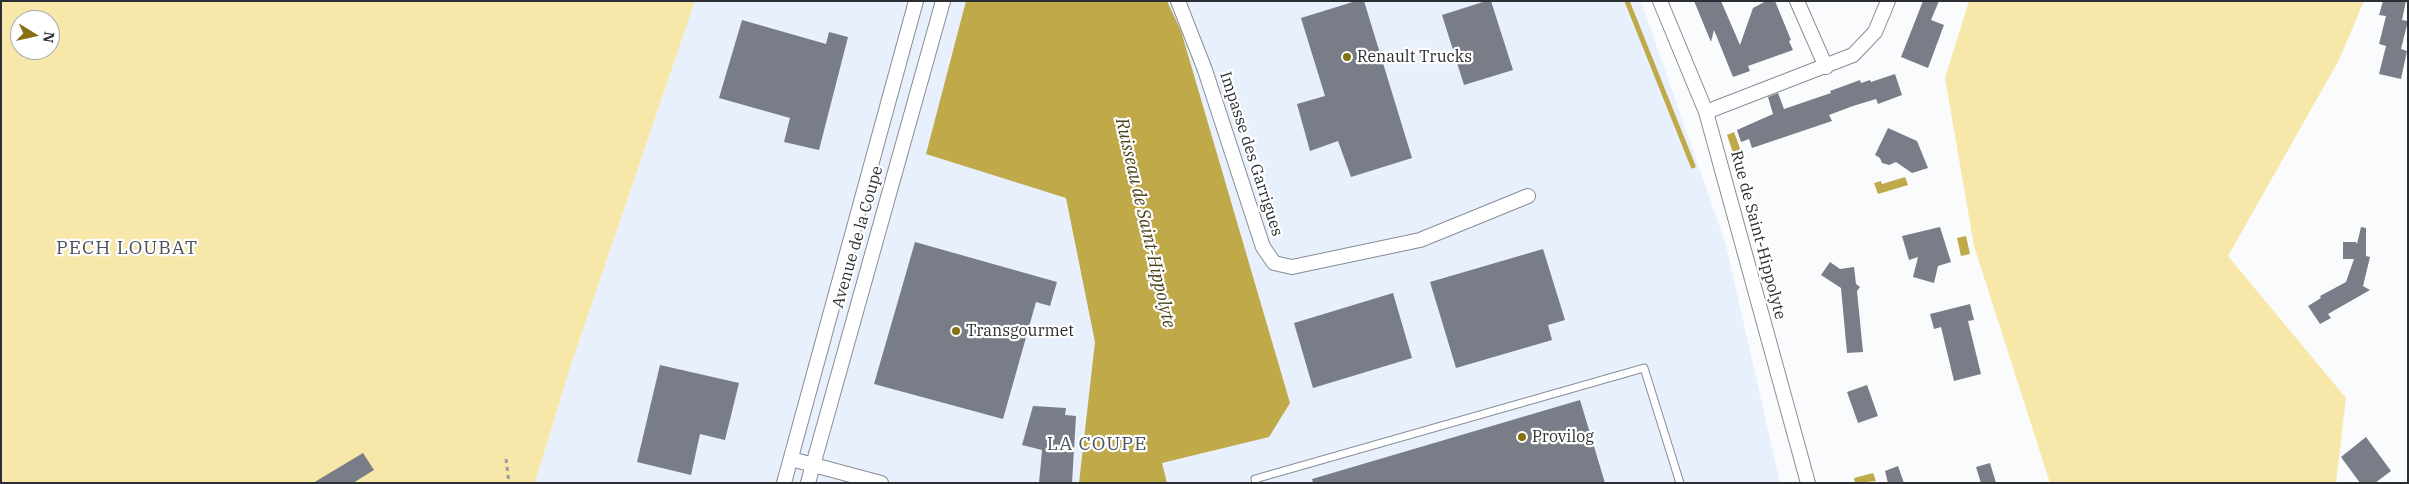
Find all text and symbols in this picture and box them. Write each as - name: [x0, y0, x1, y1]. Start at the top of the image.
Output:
- north arrow: [10, 10, 60, 60]
- text: N: [39, 30, 59, 44]
- place label: Renault Trucks: [1357, 47, 1472, 67]
- marker: Renault Trucks: [1341, 51, 1353, 63]
- street label: Impasse des Garrigues: [1215, 69, 1287, 239]
- water label: Ruisseau de Saint-Hippolyte: [1110, 116, 1180, 330]
- street label: Rue de Saint-Hippolyte: [1726, 149, 1790, 321]
- street label: Avenue de la Coupe: [829, 164, 887, 310]
- district label: PECH LOUBAT: [55, 238, 199, 260]
- place label: Transgourmet: [966, 321, 1074, 341]
- marker: Transgourmet: [950, 325, 962, 337]
- place label: Provilog: [1532, 427, 1594, 447]
- marker: Provilog: [1516, 431, 1528, 443]
- district label: LA COUPE: [1046, 434, 1148, 456]

